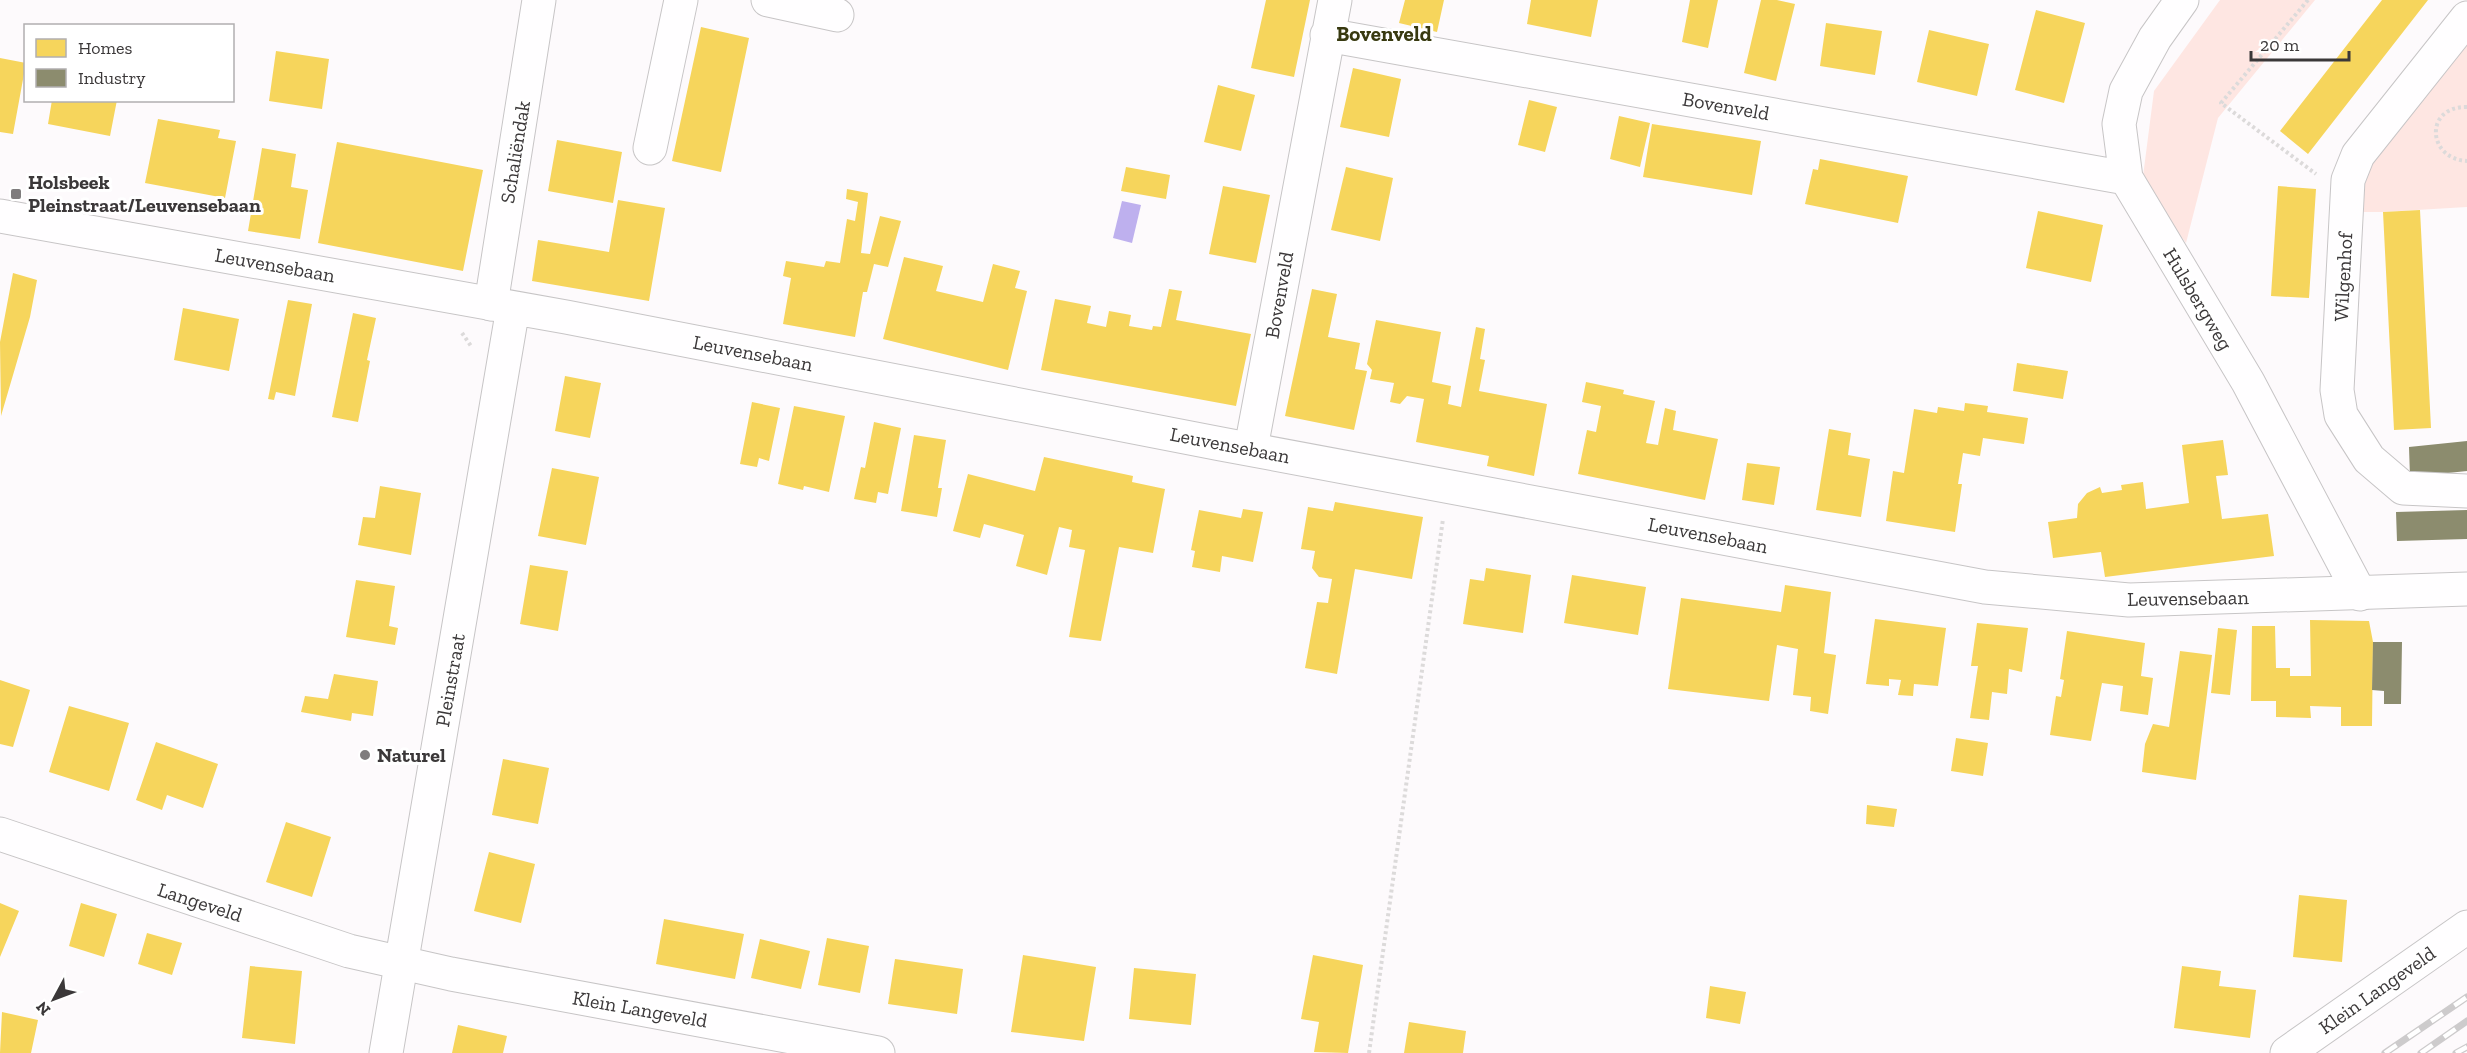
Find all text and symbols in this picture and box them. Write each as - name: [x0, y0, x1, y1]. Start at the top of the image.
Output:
- district label: Bovenveld: [1336, 21, 1432, 46]
- legend: [24, 24, 234, 102]
- scale bar: [2251, 24, 2348, 62]
- text: 20 m: [2260, 34, 2300, 56]
- text: Homes: [78, 37, 132, 59]
- text: Industry: [78, 67, 146, 89]
- street label: Bovenveld: [1681, 87, 1771, 125]
- street label: Schaliëndak: [495, 98, 535, 205]
- place label: Holsbeek Pleinstraat/Leuvensebaan: [28, 170, 261, 217]
- marker: Holsbeek Pleinstraat/Leuvensebaan: [9, 187, 23, 201]
- street label: Wilgenhof: [2329, 230, 2357, 322]
- street label: Leuvensebaan: [213, 243, 337, 287]
- street label: Hulsbergweg: [2158, 244, 2238, 354]
- street label: Bovenveld: [1260, 250, 1298, 340]
- street label: Leuvensebaan: [691, 330, 815, 376]
- street label: Leuvensebaan: [1168, 422, 1292, 468]
- street label: Leuvensebaan: [1646, 512, 1770, 558]
- street label: Leuvensebaan: [2127, 585, 2250, 611]
- street label: Pleinstraat: [430, 631, 470, 729]
- place label: Naturel: [377, 743, 446, 767]
- marker: Naturel: [358, 748, 372, 762]
- street label: Langeveld: [155, 877, 245, 927]
- street label: Klein Langeveld: [2314, 941, 2440, 1039]
- north arrow: [24, 969, 84, 1029]
- street label: Klein Langeveld: [571, 985, 709, 1033]
- text: N: [32, 998, 54, 1019]

